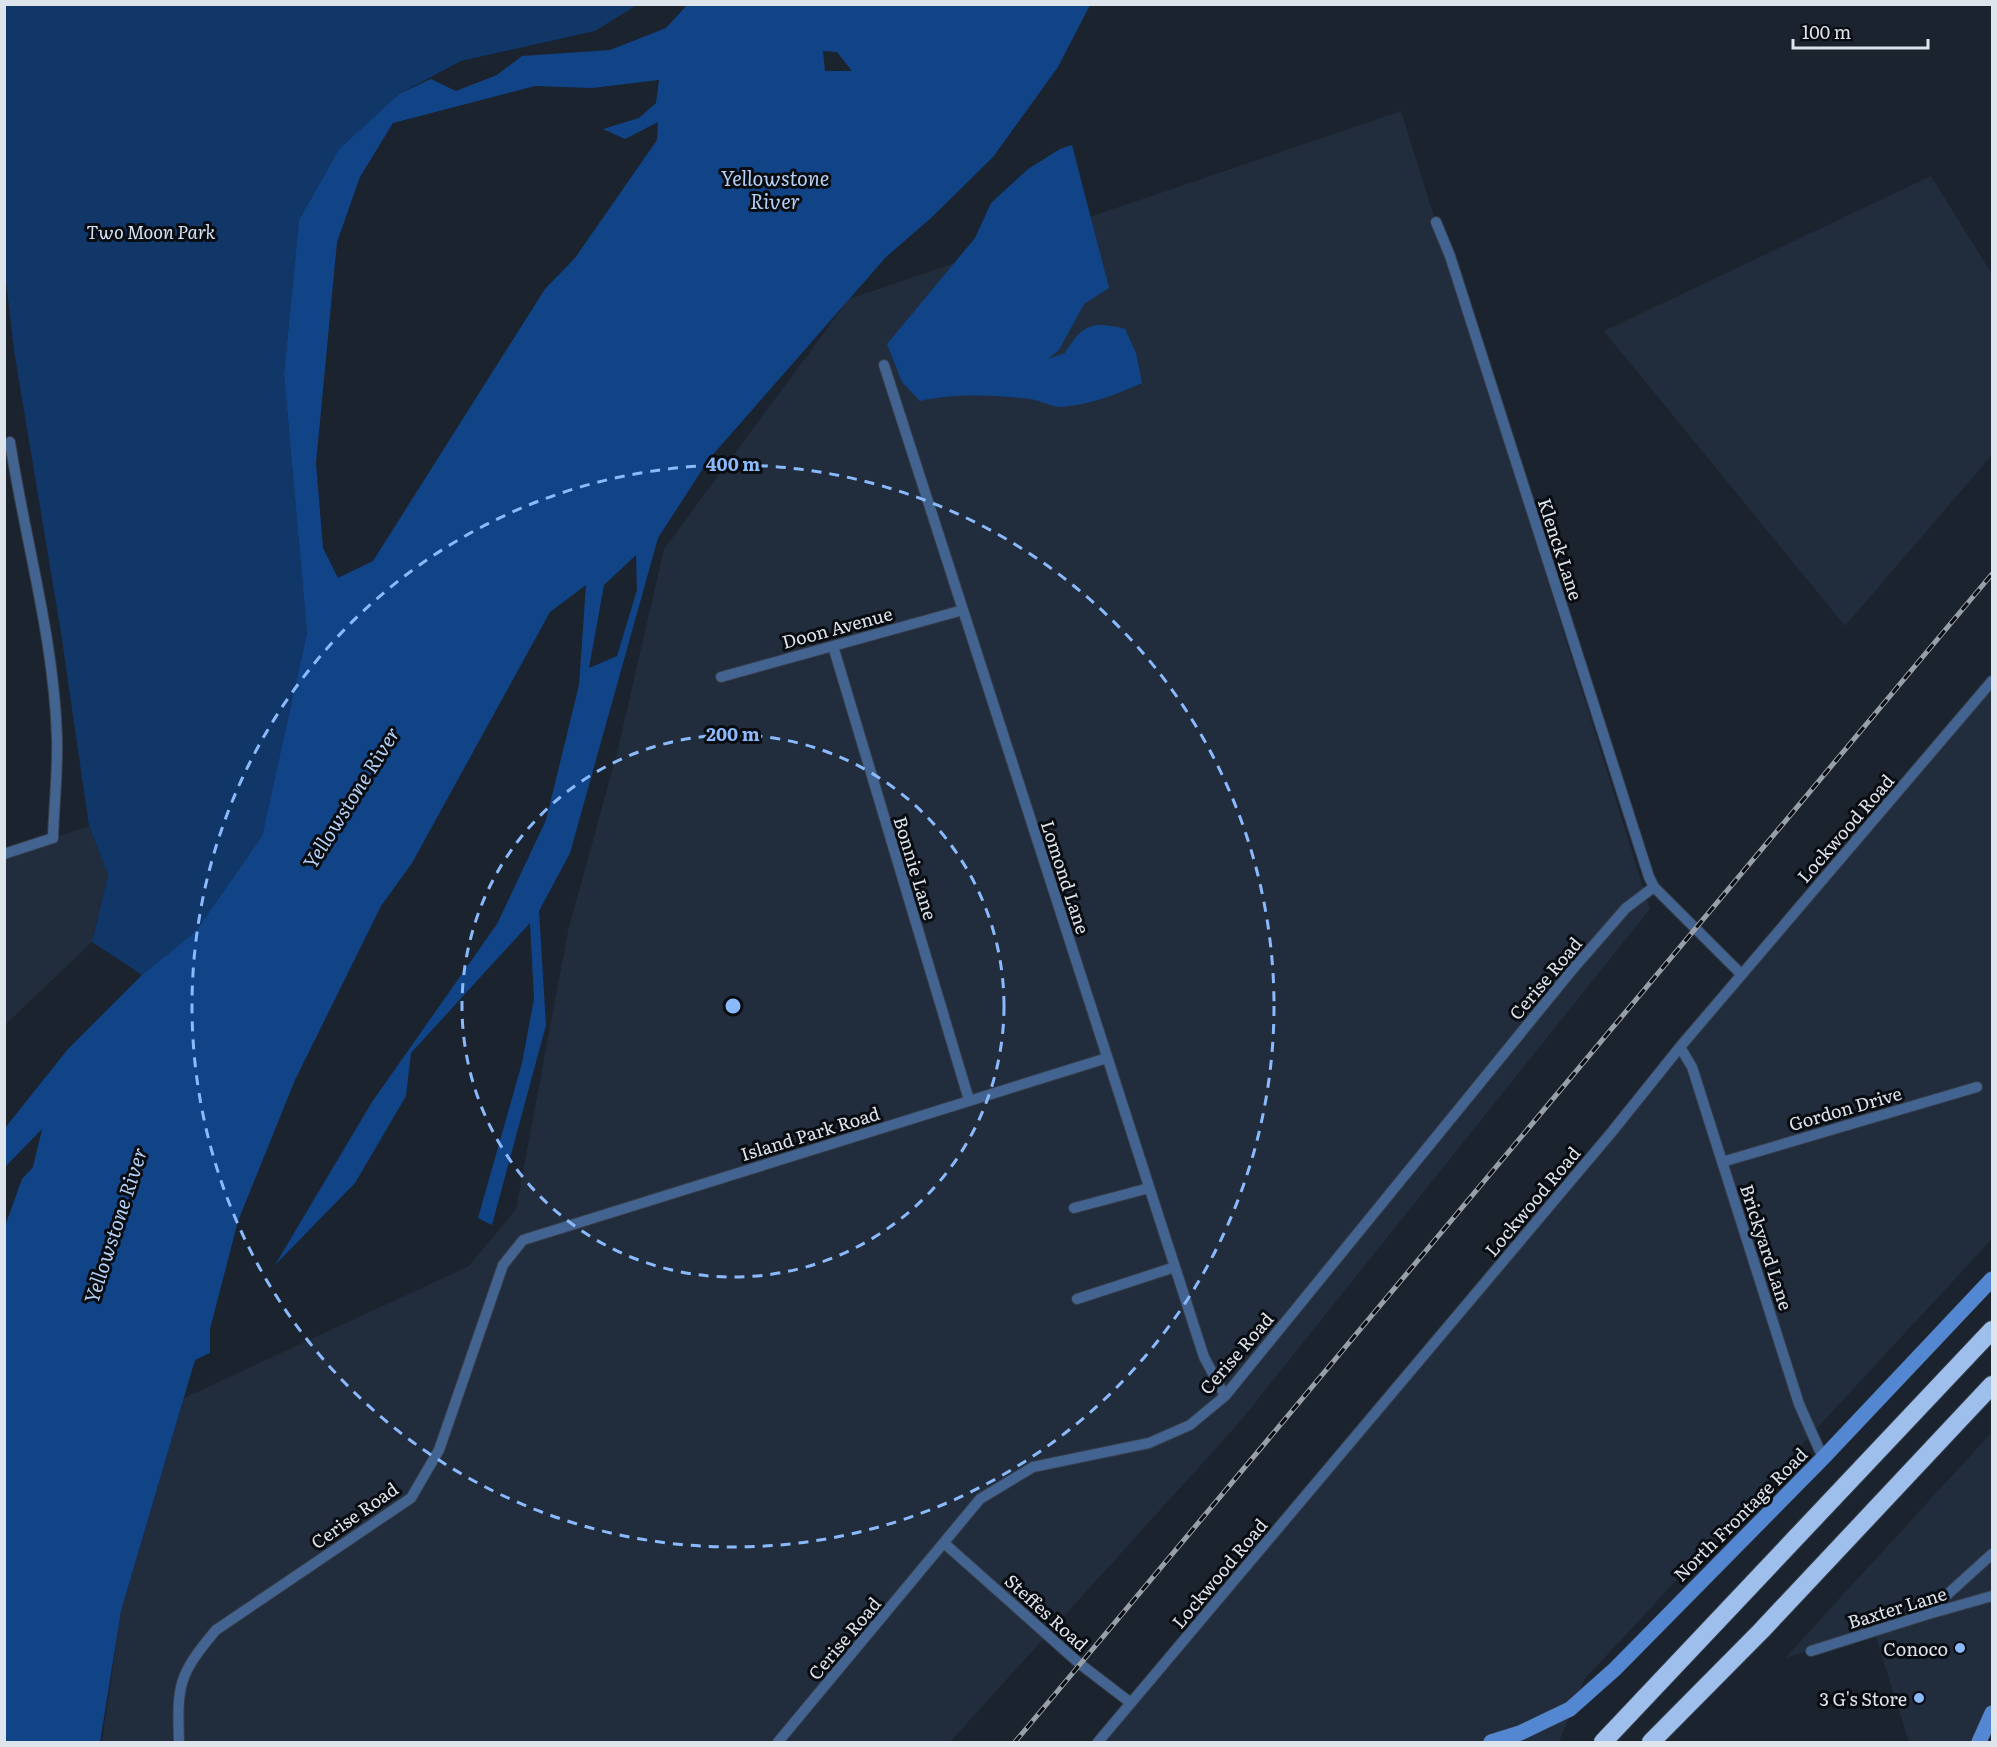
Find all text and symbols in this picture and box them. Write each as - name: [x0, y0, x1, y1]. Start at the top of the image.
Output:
- scale bar: [1793, 12, 1928, 50]
- text: 100 m: [1802, 18, 1851, 45]
- water label: Yellowstone River: [721, 162, 829, 215]
- park label: Two Moon Park: [87, 218, 216, 245]
- text: 400 m: [706, 450, 760, 477]
- street label: Klenck Lane: [1532, 494, 1590, 604]
- street label: Doon Avenue: [779, 599, 895, 655]
- water label: Yellowstone River: [294, 720, 406, 874]
- text: 200 m: [706, 720, 760, 747]
- street label: Lockwood Road: [1790, 768, 1900, 888]
- street label: Bonnie Lane: [887, 813, 945, 923]
- street label: Lomond Lane: [1035, 817, 1097, 937]
- street label: Cerise Road: [1502, 931, 1588, 1025]
- centre of rings: [723, 996, 743, 1016]
- street label: Gordon Drive: [1785, 1079, 1905, 1137]
- street label: Island Park Road: [737, 1099, 883, 1167]
- street label: Lockwood Road: [1478, 1140, 1586, 1262]
- water label: Yellowstone River: [75, 1143, 153, 1307]
- street label: Brickyard Lane: [1734, 1181, 1800, 1313]
- street label: Cerise Road: [1193, 1306, 1279, 1400]
- street label: North Frontage Road: [1667, 1441, 1813, 1587]
- street label: Cerise Road: [305, 1475, 403, 1555]
- street label: Lockwood Road: [1165, 1512, 1273, 1634]
- street label: Steffes Road: [999, 1567, 1095, 1657]
- street label: Baxter Lane: [1844, 1579, 1950, 1635]
- street label: Cerise Road: [801, 1591, 887, 1685]
- place label: Conoco: [1883, 1635, 1948, 1662]
- marker: Conoco: [1953, 1641, 1967, 1655]
- place label: 3 G's Store: [1819, 1685, 1907, 1712]
- marker: 3 G's Store: [1912, 1691, 1926, 1705]

